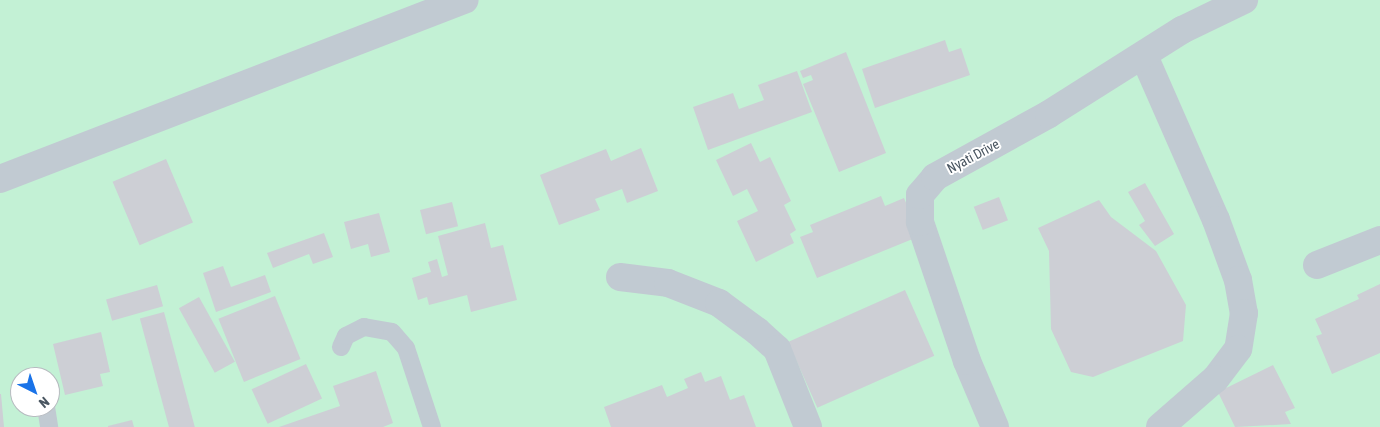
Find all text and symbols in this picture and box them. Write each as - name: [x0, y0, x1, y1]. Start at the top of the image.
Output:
- street label: Nyati Drive: [944, 135, 1002, 177]
- north arrow: [10, 367, 60, 417]
- text: N: [36, 394, 53, 411]

